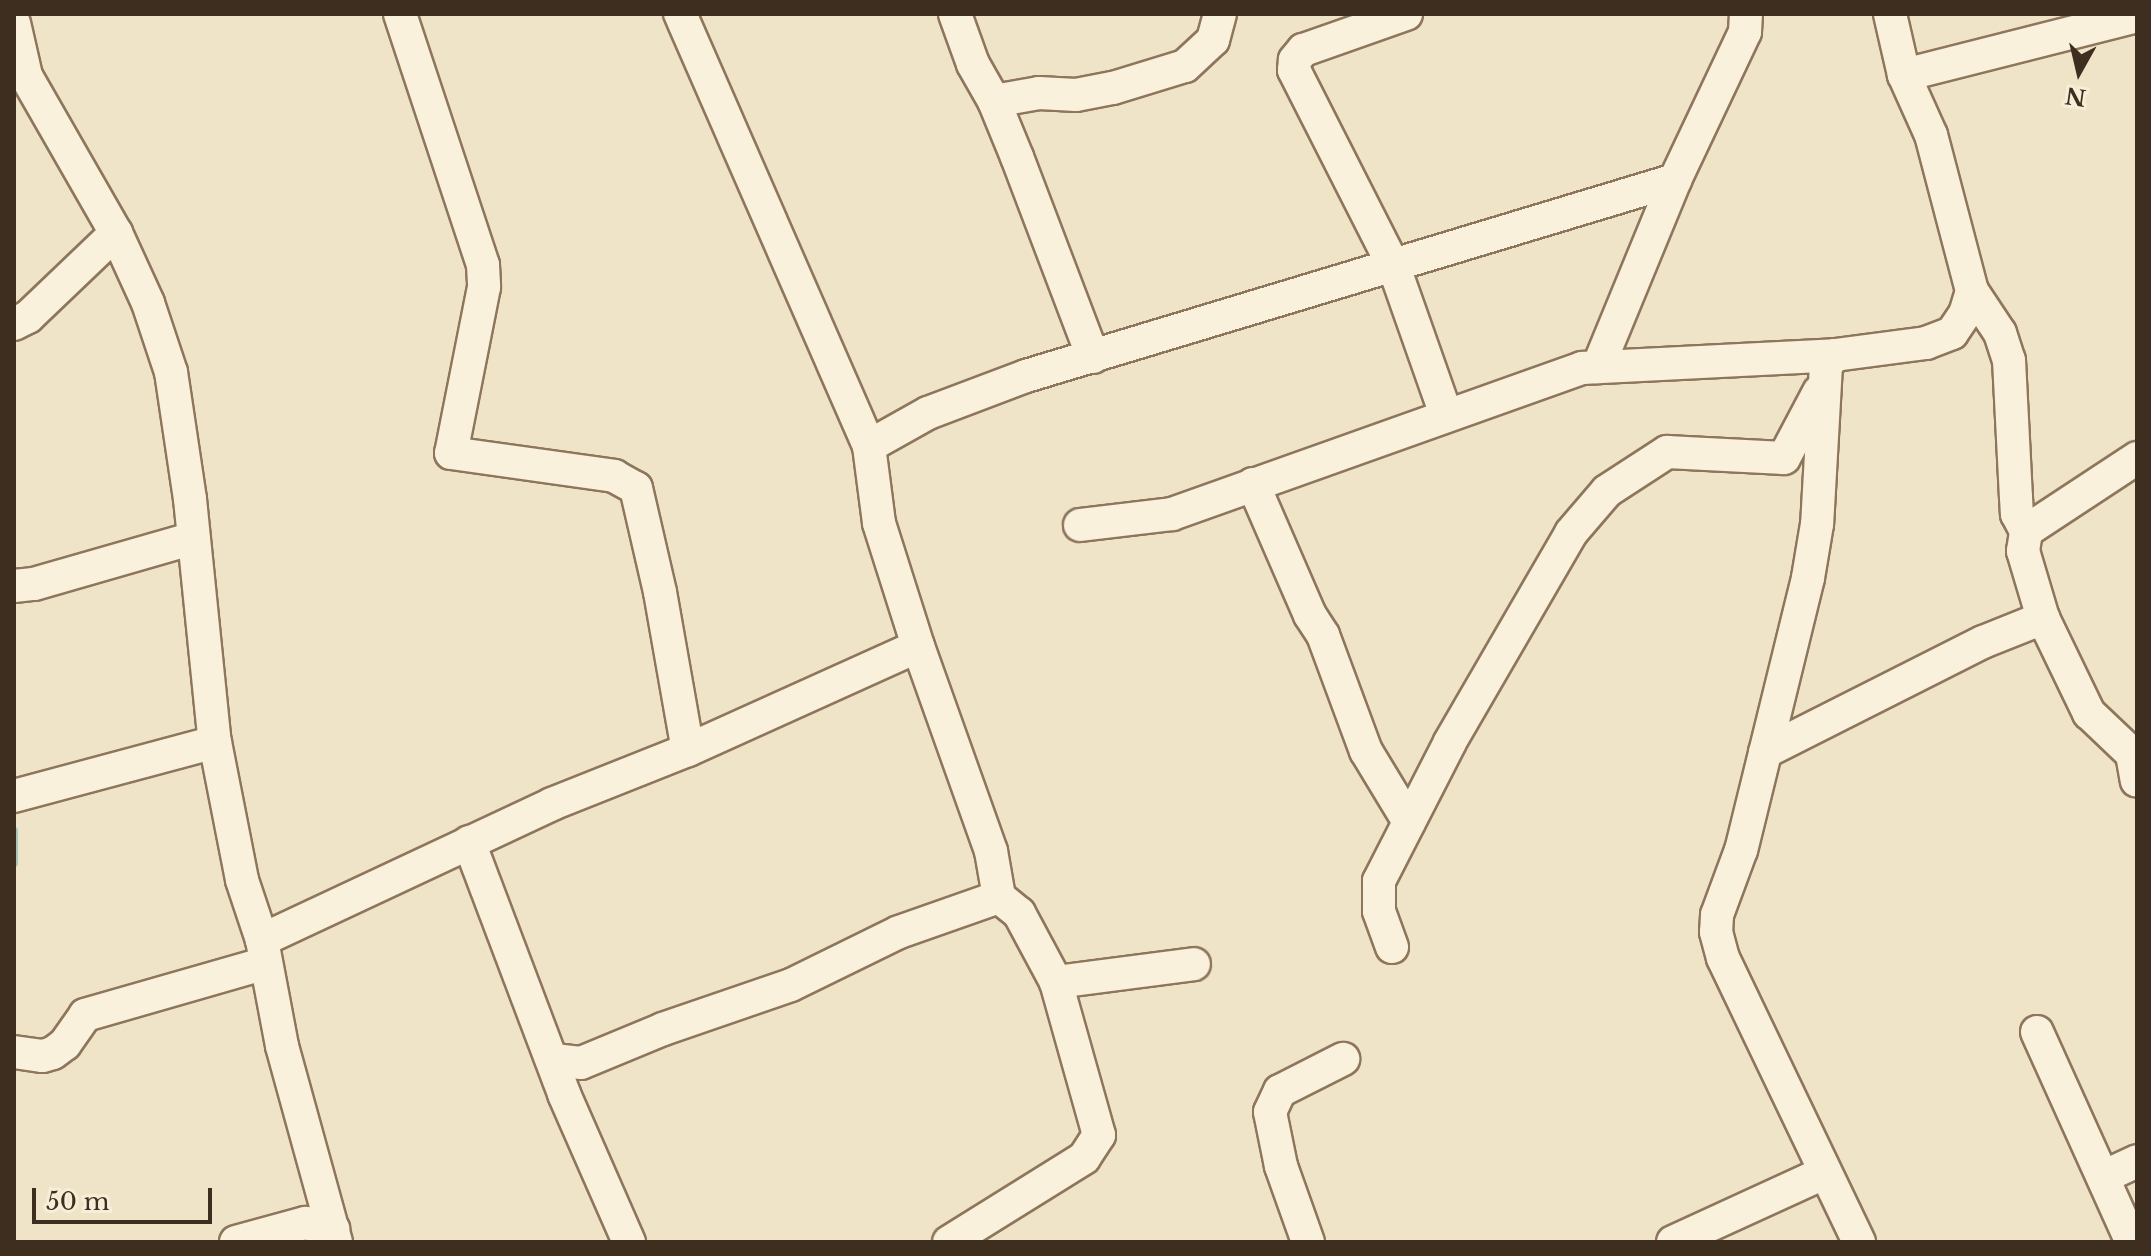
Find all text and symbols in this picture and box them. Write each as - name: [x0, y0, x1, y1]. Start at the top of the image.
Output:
- north arrow: [2039, 32, 2119, 112]
- text: N: [2063, 81, 2088, 111]
- scale bar: [36, 1172, 216, 1222]
- text: 50 m: [46, 1187, 109, 1216]

